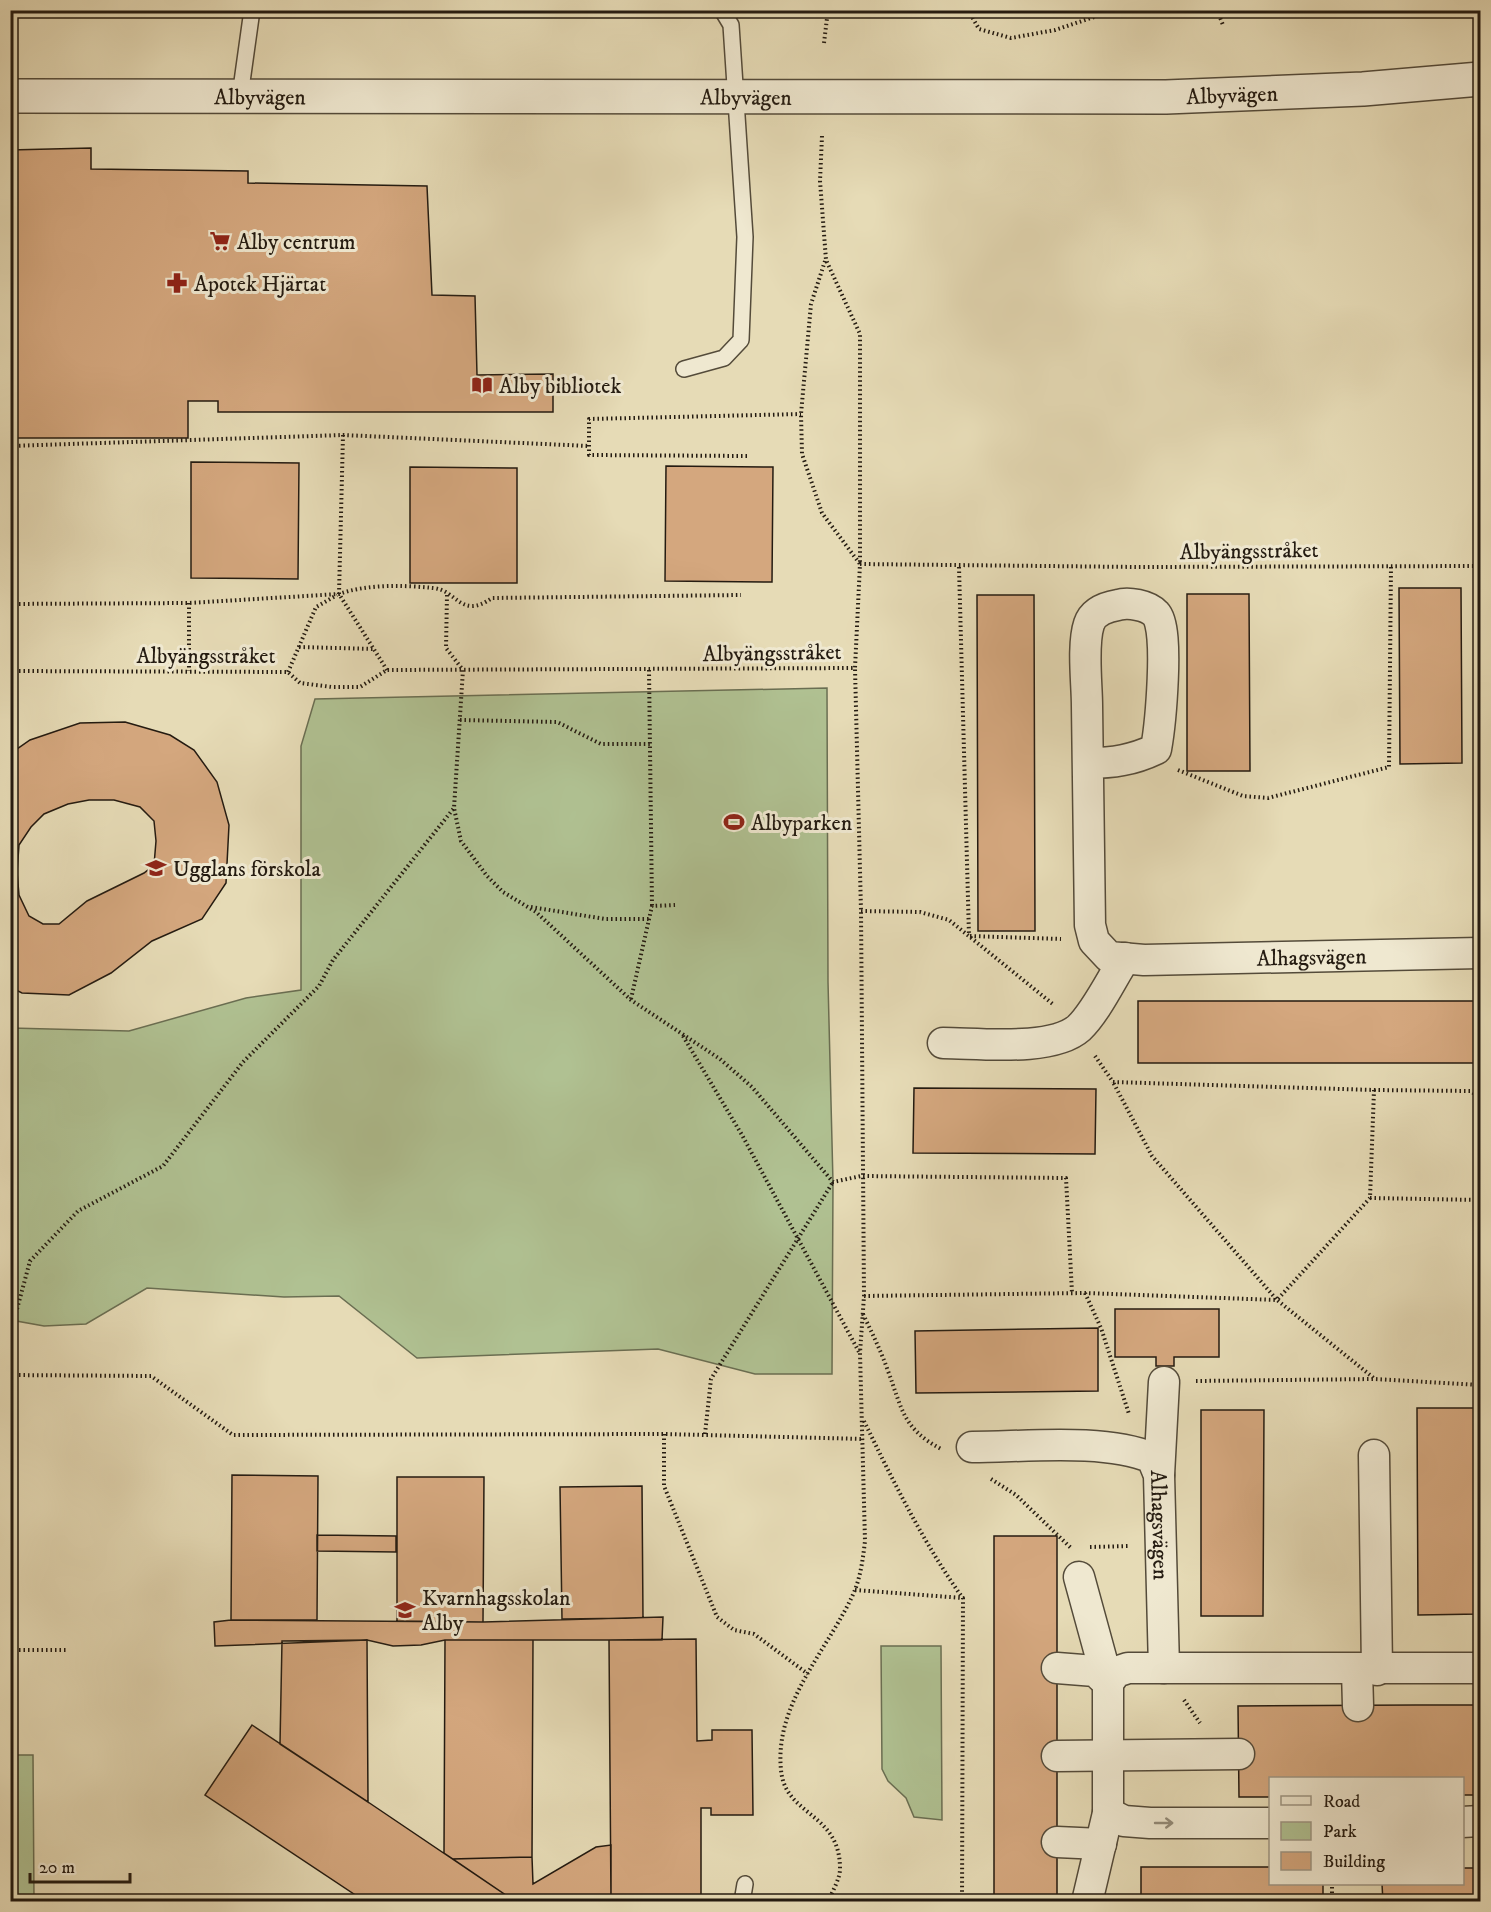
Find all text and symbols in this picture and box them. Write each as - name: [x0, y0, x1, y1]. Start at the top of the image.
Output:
- street label: Albyvägen: [1186, 80, 1279, 111]
- street label: Albyvägen: [214, 84, 306, 111]
- street label: Albyvägen: [700, 85, 792, 112]
- supermarket icon: Alby centrum: [208, 229, 232, 253]
- place label: Alby centrum: [237, 229, 355, 256]
- pharmacy icon: Apotek Hjärtat: [165, 271, 189, 295]
- place label: Apotek Hjärtat: [194, 271, 326, 298]
- library icon: Alby bibliotek: [470, 373, 494, 397]
- place label: Alby bibliotek: [499, 373, 621, 400]
- street label: Albyängsstråket: [1179, 537, 1319, 566]
- street label: Albyängsstråket: [702, 639, 842, 668]
- street label: Albyängsstråket: [136, 643, 276, 670]
- sports icon: Albyparken: [722, 810, 746, 834]
- place label: Albyparken: [751, 810, 853, 837]
- school or university icon: Ugglans förskola: [144, 856, 168, 880]
- place label: Ugglans förskola: [173, 856, 321, 883]
- street label: Alhagsvägen: [1256, 943, 1367, 973]
- street label: Alhagsvägen: [1144, 1470, 1174, 1581]
- place label: Kvarnhagsskolan Alby: [422, 1585, 571, 1637]
- school or university icon: Kvarnhagsskolan Alby: [393, 1598, 417, 1622]
- legend: [1269, 1777, 1464, 1885]
- text: Road: [1323, 1791, 1360, 1813]
- one-way arrow: [1154, 1817, 1174, 1829]
- text: Park: [1323, 1821, 1357, 1843]
- scale bar: [30, 1846, 130, 1884]
- text: Building: [1323, 1851, 1385, 1873]
- text: 20 m: [39, 1857, 75, 1879]

